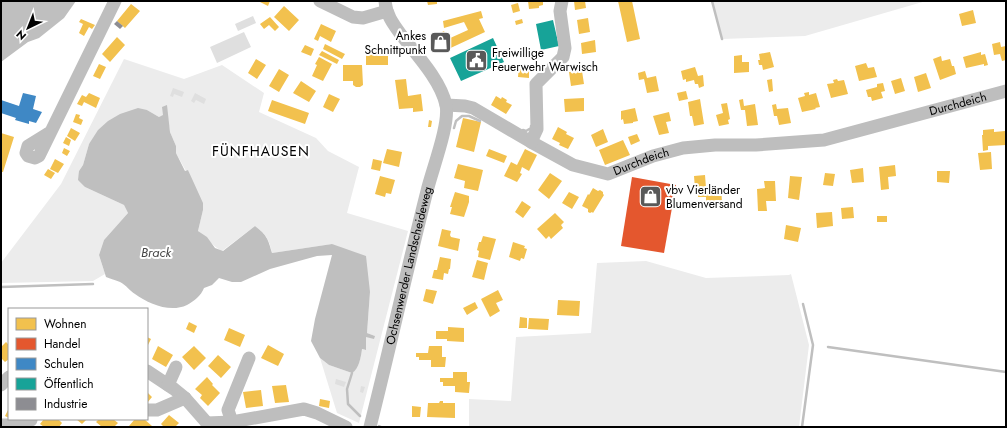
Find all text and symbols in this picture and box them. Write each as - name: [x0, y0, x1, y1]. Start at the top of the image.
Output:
- north arrow: [8, 8, 48, 48]
- text: N: [13, 26, 30, 44]
- place label: Ankes Schnittpunkt: [365, 27, 426, 59]
- shop icon: Ankes Schnittpunkt: [428, 30, 454, 56]
- place label: Freiwillige Feuerwehr Warwisch: [492, 44, 598, 76]
- public building icon: Freiwillige Feuerwehr Warwisch: [464, 47, 490, 73]
- street label: Durchdeich: [927, 88, 989, 120]
- district label: FÜNFHAUSEN: [212, 141, 310, 161]
- street label: Durchdeich: [610, 143, 671, 180]
- place label: vbv Vierländer Blumenversand: [666, 181, 743, 213]
- shop icon: vbv Vierländer Blumenversand: [638, 184, 664, 210]
- street label: Ochsenwerder Landscheideweg: [381, 185, 437, 347]
- water label: Brack: [141, 243, 172, 262]
- legend: [8, 308, 148, 420]
- text: Wohnen: [44, 315, 87, 333]
- text: Handel: [44, 335, 80, 353]
- text: Schulen: [44, 355, 84, 373]
- text: Öffentlich: [44, 375, 94, 393]
- text: Industrie: [44, 395, 88, 413]

